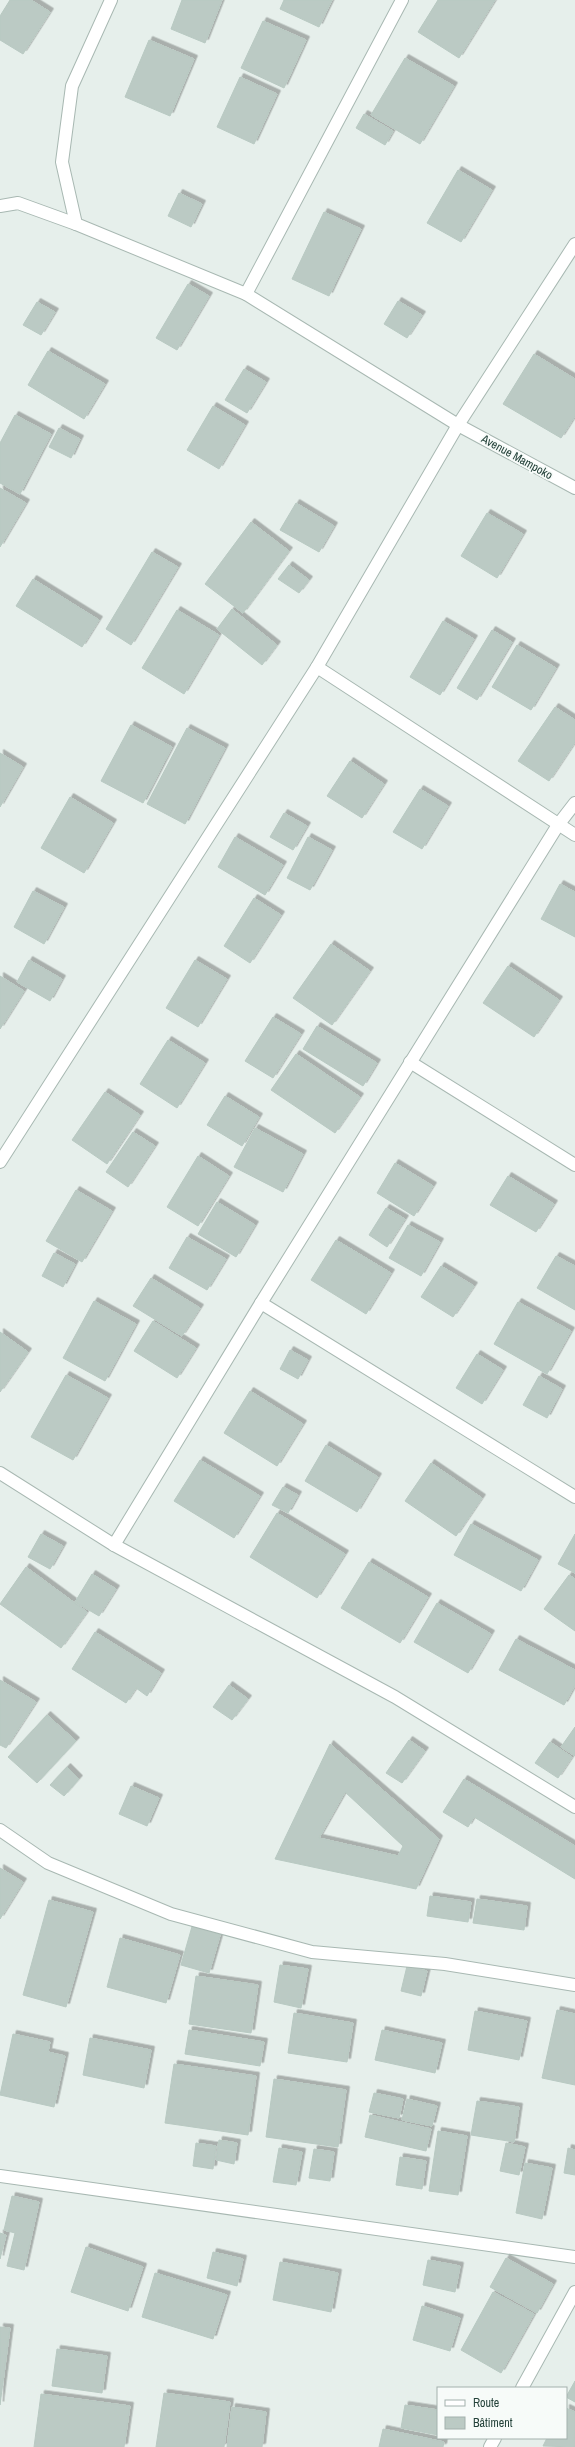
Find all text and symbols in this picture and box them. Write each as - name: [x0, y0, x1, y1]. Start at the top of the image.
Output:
- street label: Avenue Mampoko: [478, 430, 555, 483]
- legend: [437, 2387, 567, 2439]
- text: Route: [473, 2395, 499, 2411]
- text: Bâtiment: [473, 2415, 513, 2431]

